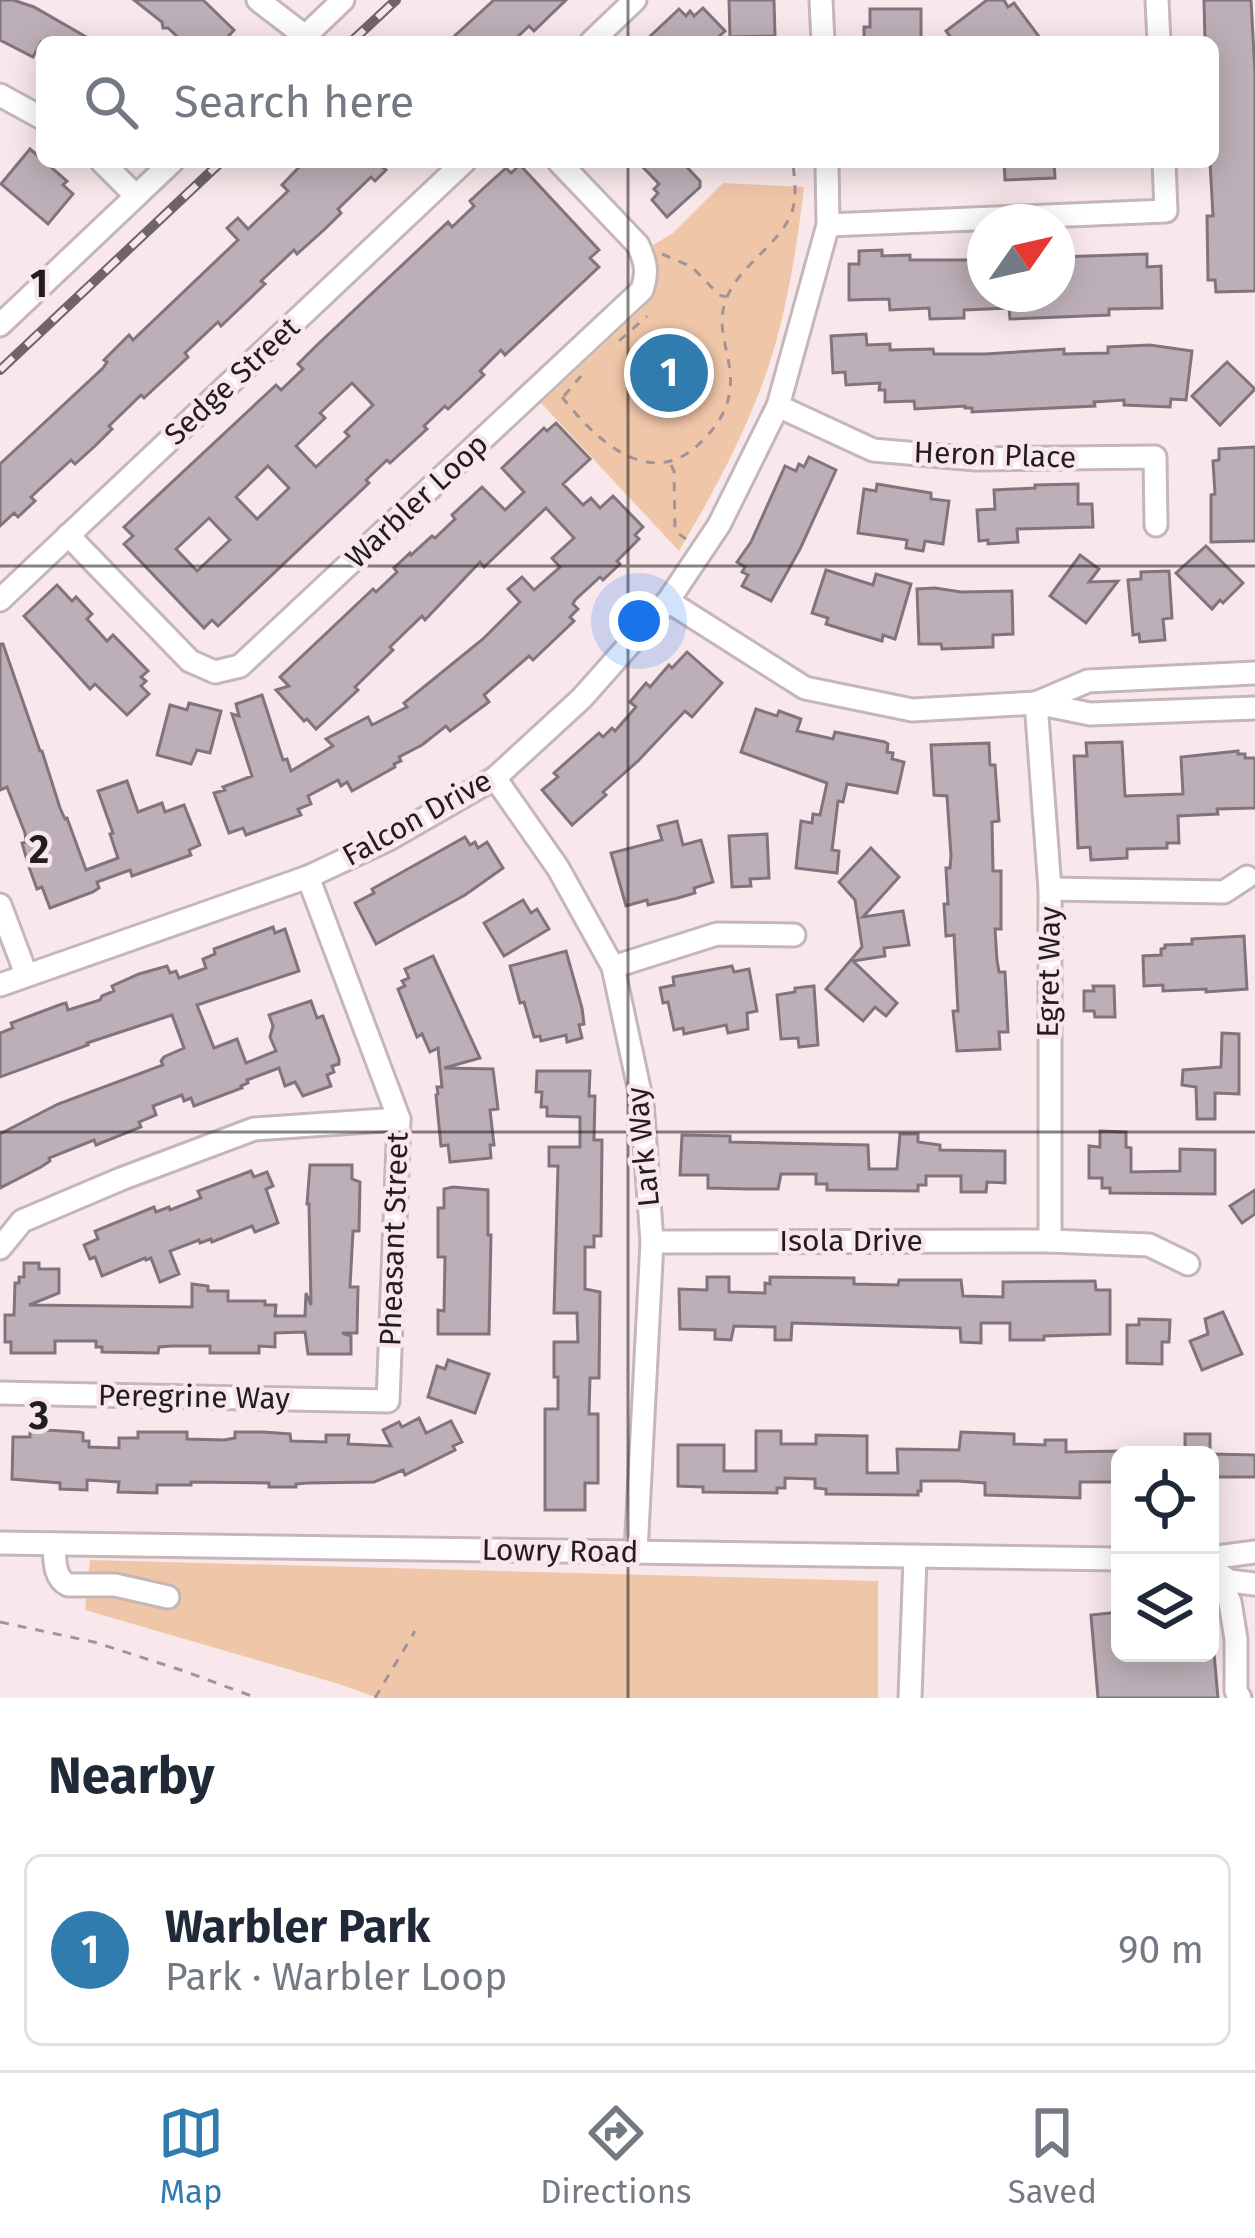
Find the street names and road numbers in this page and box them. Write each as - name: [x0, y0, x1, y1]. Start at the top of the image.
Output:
- street label: Sedge Street: [157, 309, 307, 453]
- street label: Warbler Loop: [338, 426, 496, 576]
- street label: Heron Place: [913, 434, 1077, 476]
- street label: Falcon Drive: [336, 762, 498, 874]
- street label: Egret Way: [1030, 906, 1068, 1038]
- street label: Lark Way: [619, 1085, 667, 1209]
- street label: Pheasant Street: [372, 1131, 416, 1347]
- street label: Isola Drive: [779, 1223, 923, 1259]
- street label: Peregrine Way: [98, 1377, 291, 1417]
- street label: Lowry Road: [481, 1532, 639, 1570]

